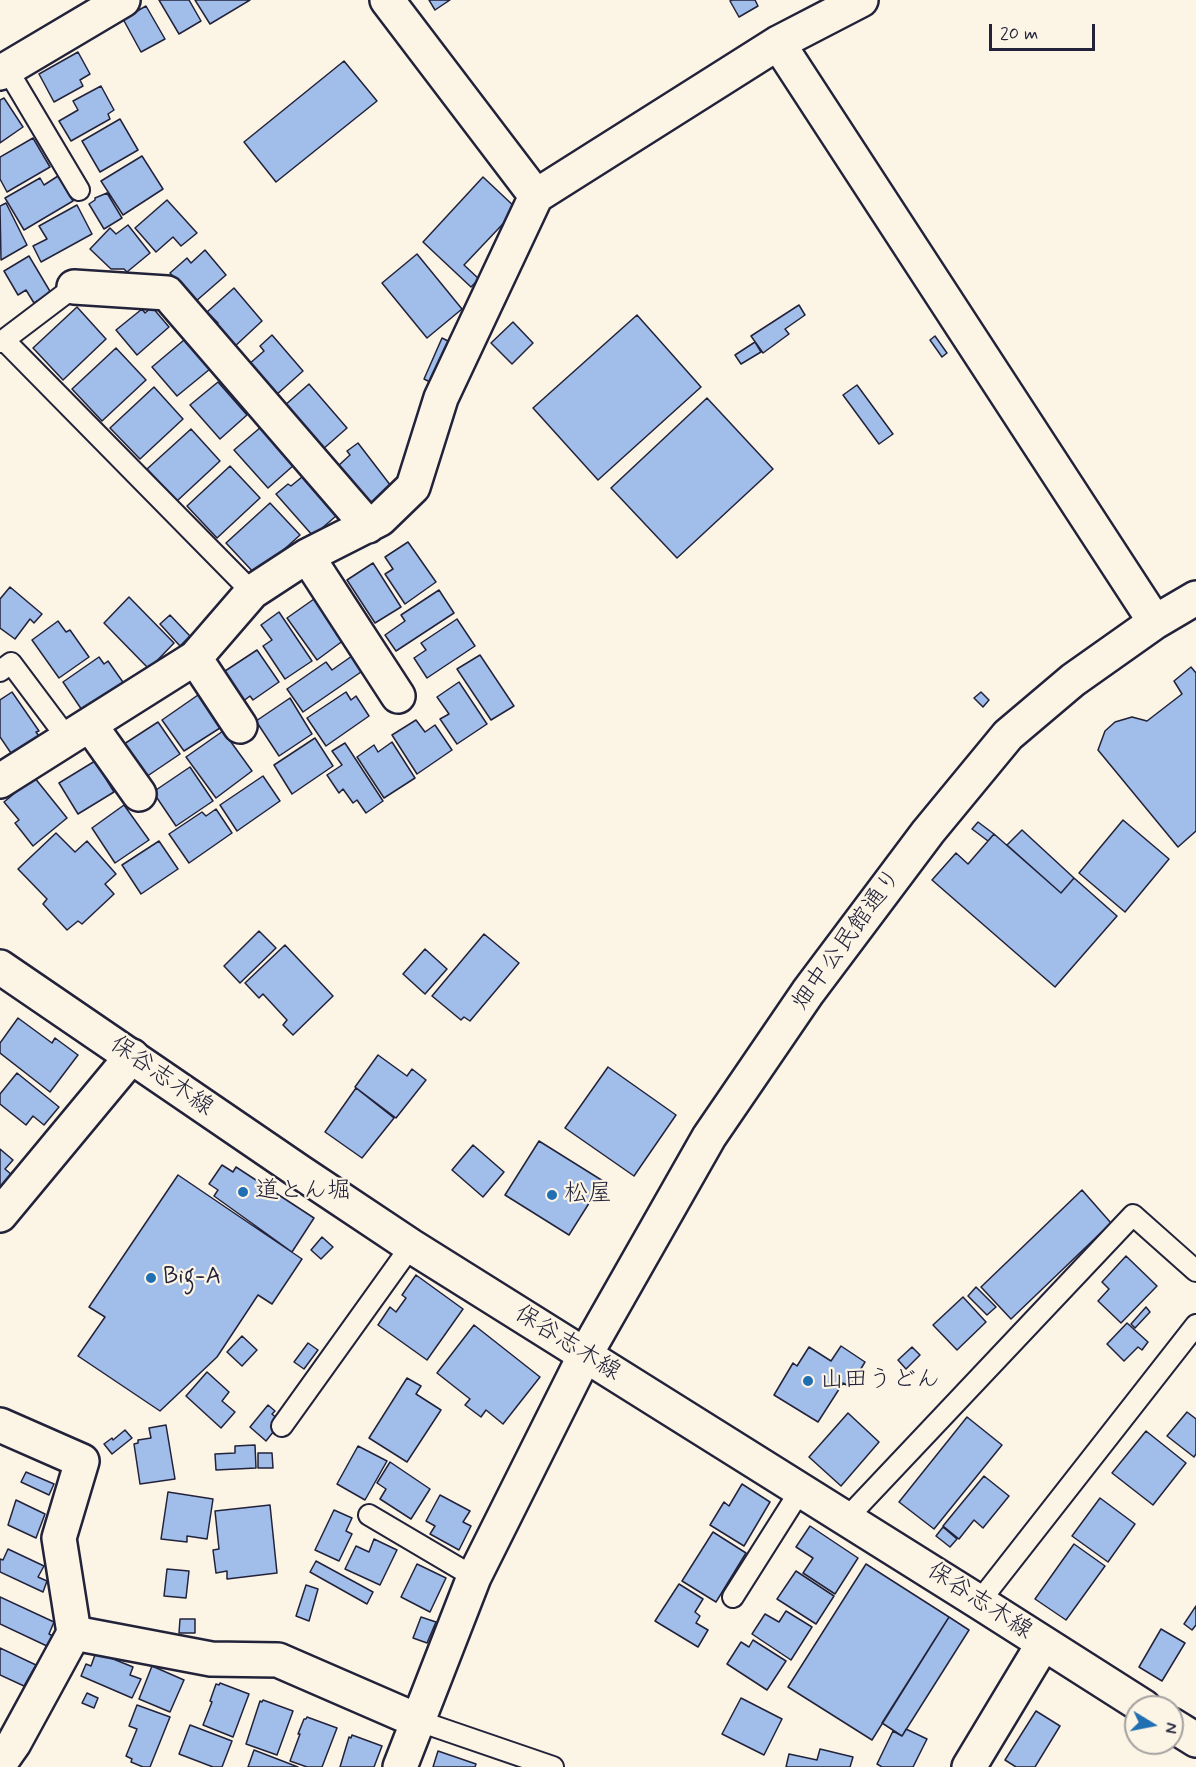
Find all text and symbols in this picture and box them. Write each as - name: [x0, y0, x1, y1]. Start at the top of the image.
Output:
- scale bar: [992, 12, 1098, 50]
- text: 20 m: [1000, 22, 1038, 46]
- street label: 畑中公民館通り: [787, 864, 909, 1016]
- street label: 保谷志木線: [104, 1031, 218, 1123]
- place label: 道とん堀: [255, 1178, 351, 1206]
- place label: 松屋: [564, 1181, 612, 1209]
- marker: 道とん堀: [236, 1185, 250, 1199]
- marker: 松屋: [545, 1188, 559, 1202]
- place label: Big-A: [163, 1264, 221, 1292]
- marker: Big-A: [144, 1271, 158, 1285]
- street label: 保谷志木線: [508, 1300, 626, 1388]
- place label: 山田うどん: [820, 1367, 940, 1395]
- marker: 山田うどん: [801, 1374, 815, 1388]
- street label: 保谷志木線: [921, 1557, 1037, 1647]
- north arrow: [1124, 1695, 1184, 1755]
- text: N: [1159, 1721, 1182, 1735]

